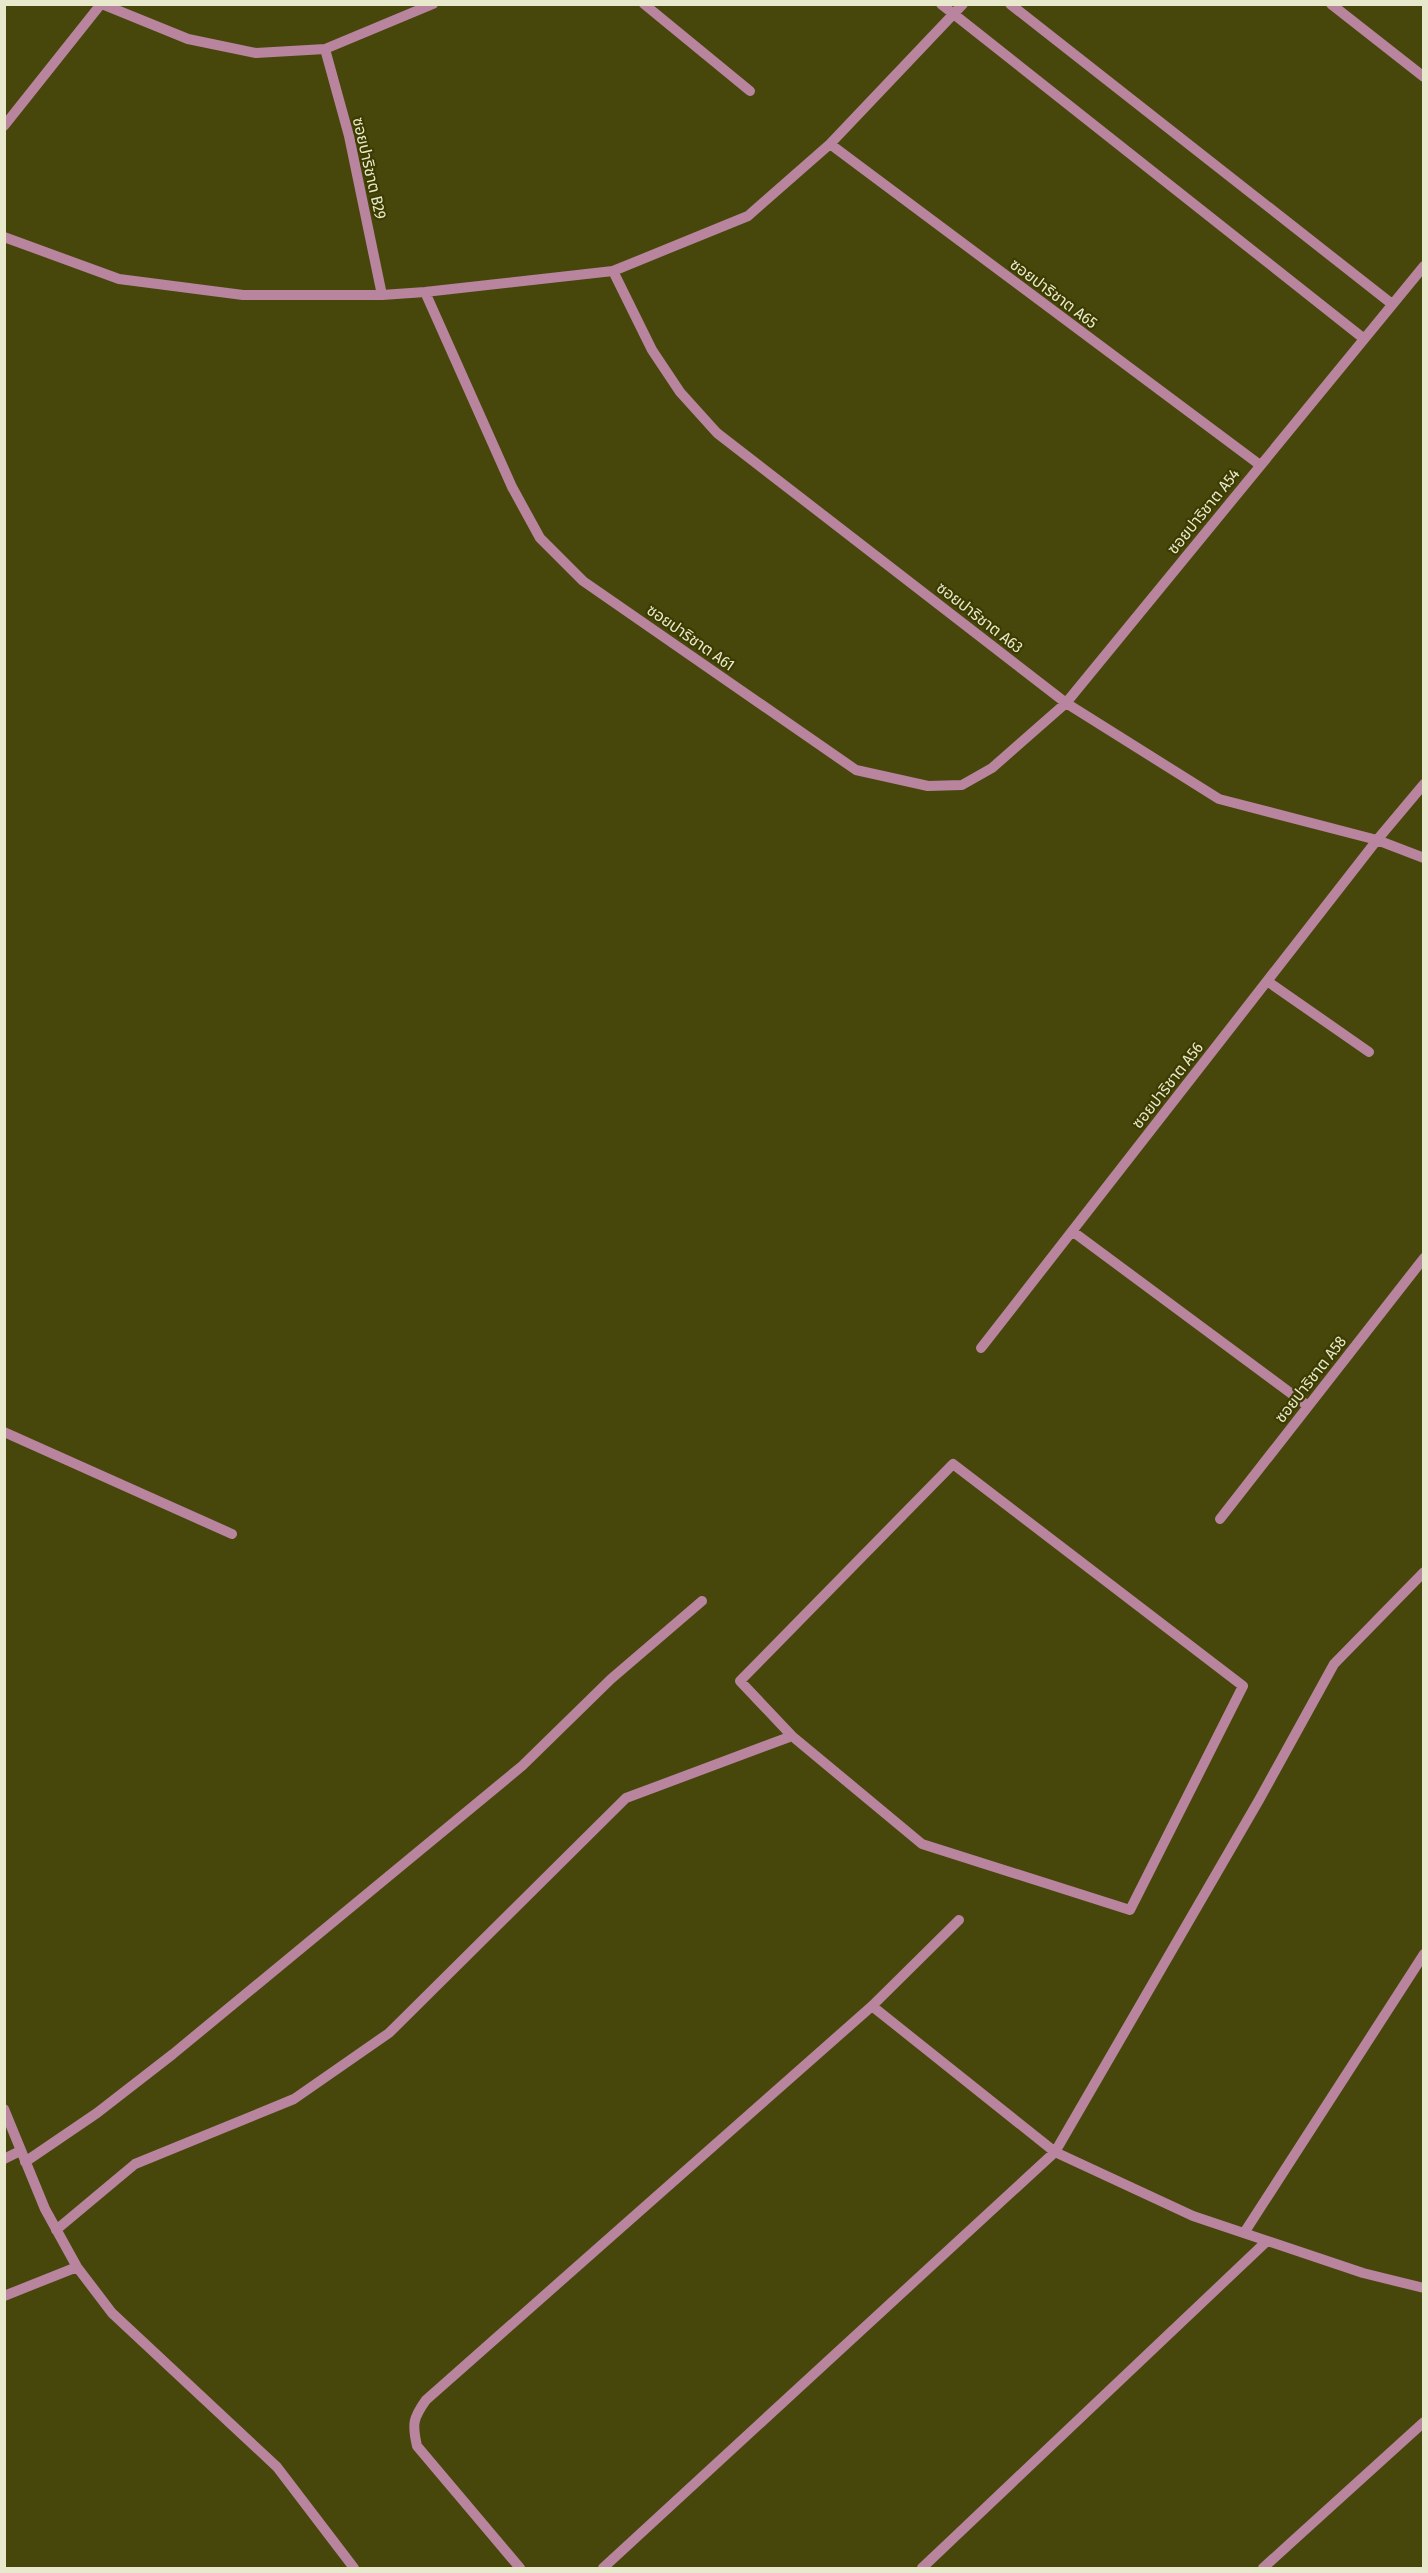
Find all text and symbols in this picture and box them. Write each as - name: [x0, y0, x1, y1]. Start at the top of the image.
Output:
- street label: ซอยปาริชาต B29: [349, 115, 391, 221]
- street label: ซอยปาริชาต A65: [1006, 254, 1101, 332]
- street label: ซอยปาริชาต A54: [1163, 465, 1244, 558]
- street label: ซอยปาริชาต A63: [933, 578, 1027, 657]
- street label: ซอยปาริชาต A61: [643, 600, 738, 675]
- street label: ซอยปาริชาต A56: [1128, 1038, 1207, 1132]
- street label: ซอยปาริชาต A58: [1271, 1332, 1350, 1426]

